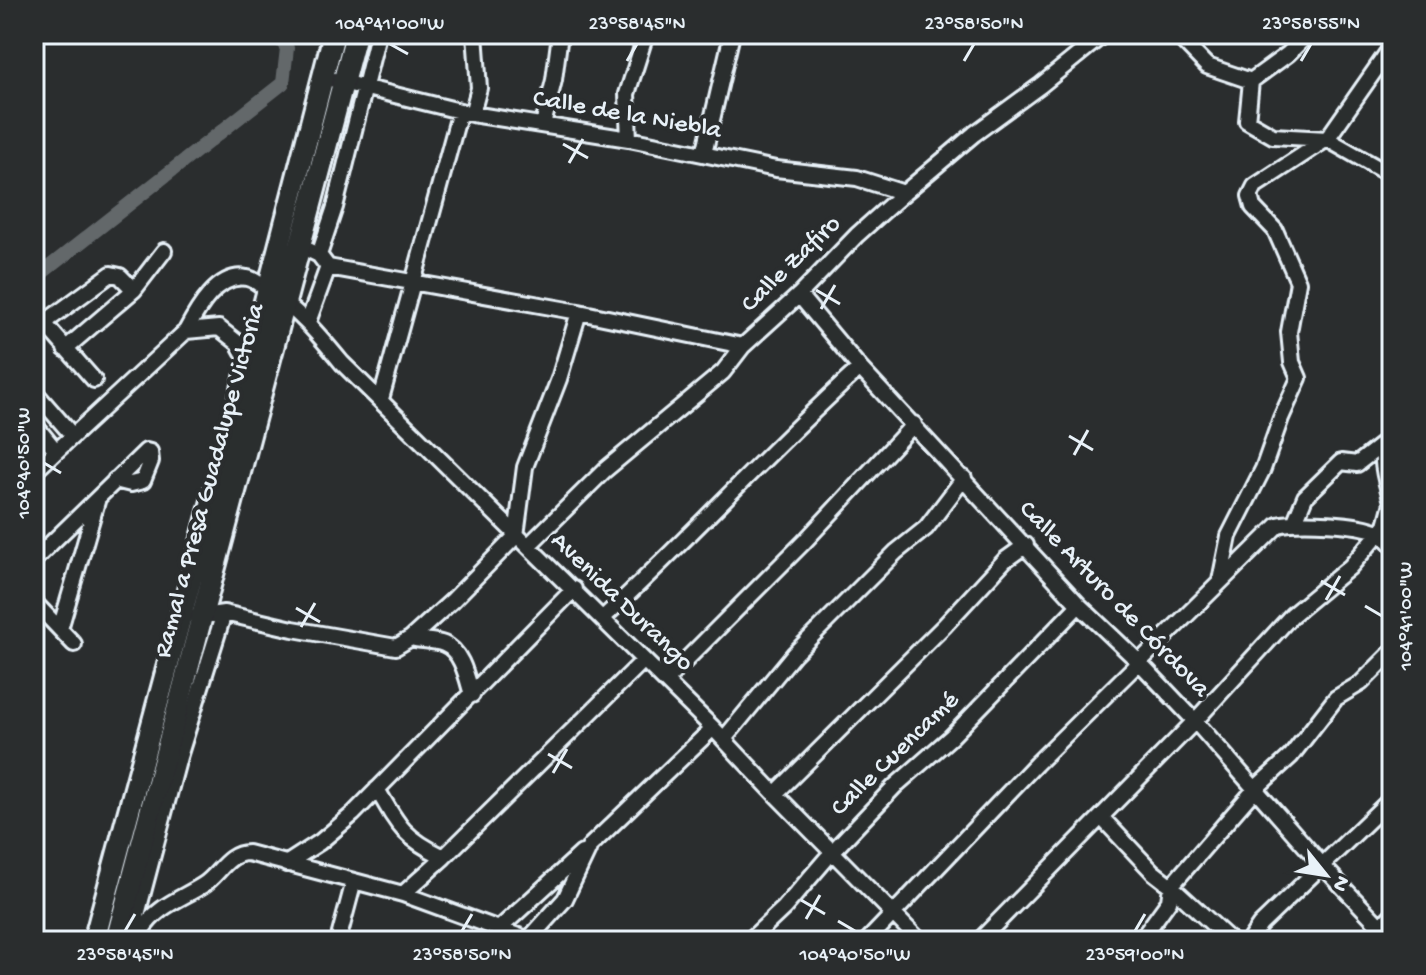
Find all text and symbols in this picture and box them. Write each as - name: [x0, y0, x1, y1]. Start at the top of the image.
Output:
- text: 104°41'00"W: [335, 14, 444, 37]
- text: 23°58'45"N: [588, 14, 686, 37]
- text: 23°58'50"N: [925, 14, 1023, 37]
- text: 23°58'55"N: [1262, 14, 1360, 37]
- street label: Calle de la Niebla: [530, 84, 725, 148]
- street label: Calle Zafiro: [736, 210, 848, 320]
- street label: Ramal a Presa Guadalupe Victoria: [149, 299, 274, 662]
- text: 104°40'50"W: [14, 408, 37, 519]
- street label: Calle Arturo de Córdova: [1011, 495, 1216, 706]
- street label: Avenida Durango: [543, 527, 699, 679]
- text: 104°41'00"W: [1396, 562, 1419, 671]
- street label: Calle Cuencamé: [825, 686, 967, 824]
- north arrow: [1286, 835, 1366, 915]
- text: N: [1325, 870, 1355, 896]
- text: 23°58'45"N: [76, 945, 174, 968]
- text: 23°58'50"N: [413, 945, 511, 968]
- text: 104°40'50"W: [799, 945, 910, 968]
- text: 23°59'00"N: [1086, 945, 1184, 968]

